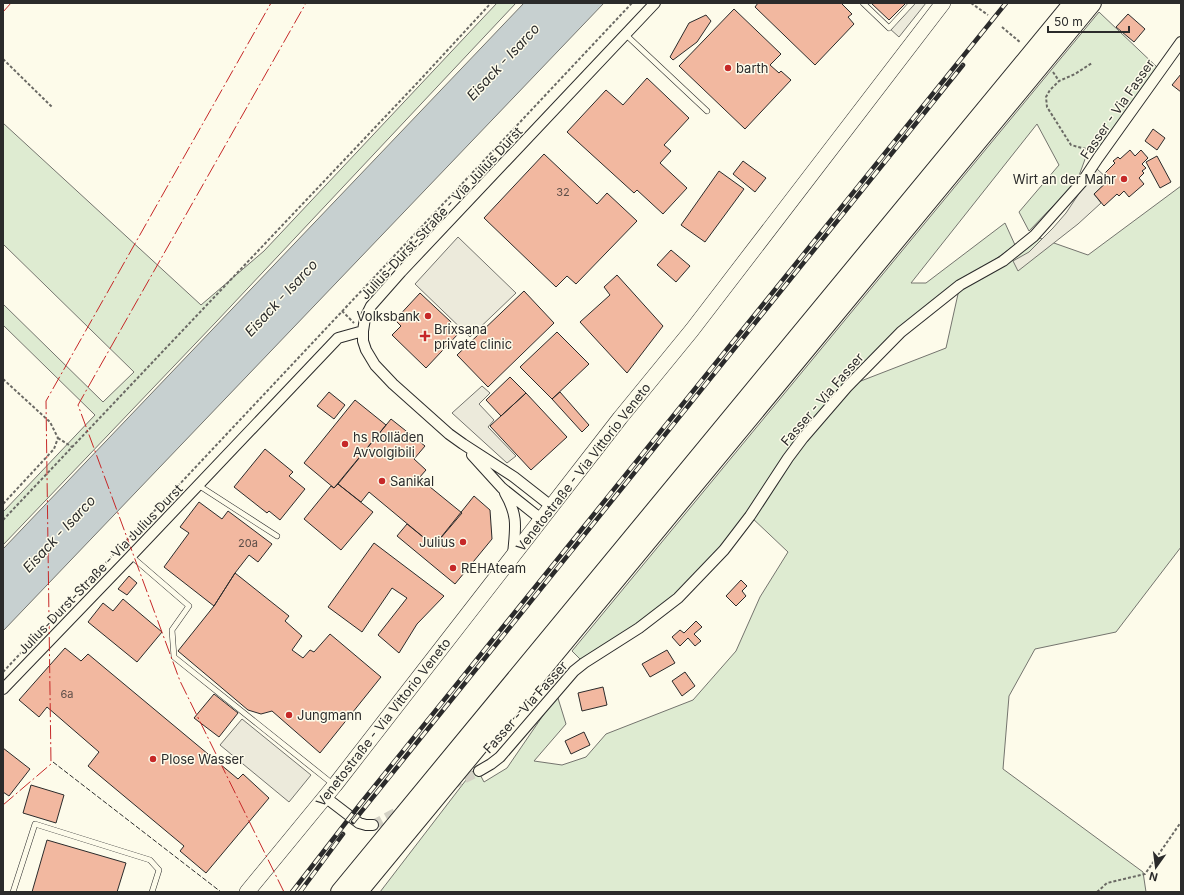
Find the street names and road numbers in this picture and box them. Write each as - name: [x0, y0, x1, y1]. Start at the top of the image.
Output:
- street label: Fasser - Via Fasser: [1077, 56, 1157, 162]
- street label: Julius-Durst-Straße - Via Julius Durst: [357, 123, 525, 303]
- street label: Fasser - Via Fasser: [777, 349, 867, 449]
- street label: Venetostraße - Via Vittorio Veneto: [512, 380, 654, 554]
- street label: Julius-Durst-Straße - Via Julius Durst: [14, 481, 186, 657]
- street label: Venetostraße - Via Vittorio Veneto: [312, 635, 454, 809]
- street label: Fasser - Via Fasser: [480, 658, 571, 756]

